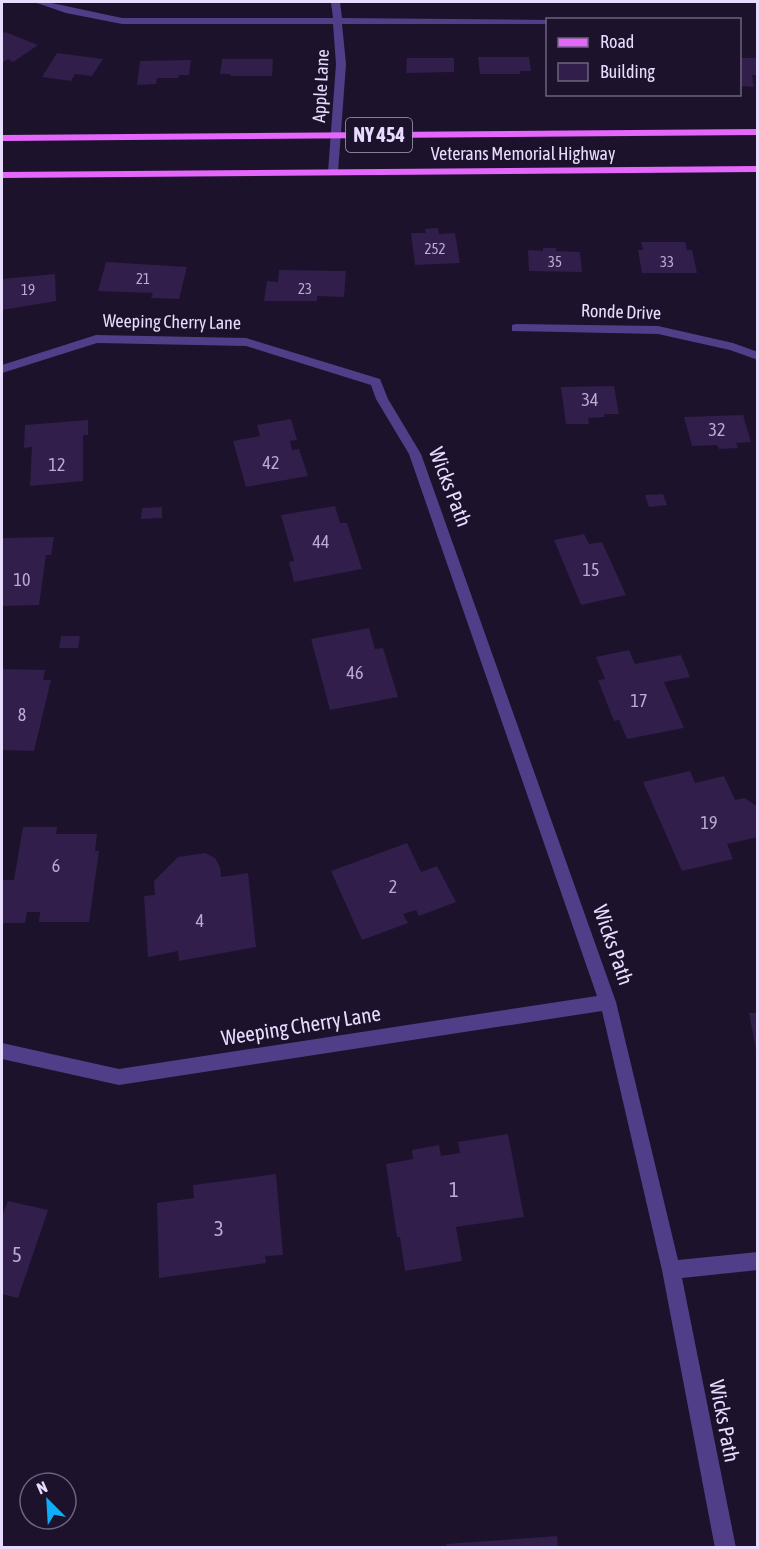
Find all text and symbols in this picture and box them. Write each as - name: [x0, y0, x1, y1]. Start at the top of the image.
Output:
- legend: [546, 18, 741, 96]
- text: Road: [600, 31, 634, 52]
- street label: Apple Lane: [308, 49, 333, 123]
- text: Building: [600, 61, 655, 82]
- road number: NY 454: [346, 118, 412, 152]
- street label: Veterans Memorial Highway: [431, 143, 615, 164]
- house number: 252: [424, 240, 446, 257]
- house number: 35: [548, 253, 562, 270]
- house number: 33: [660, 253, 674, 270]
- house number: 21: [136, 270, 150, 287]
- house number: 23: [298, 280, 312, 297]
- house number: 19: [21, 281, 35, 298]
- street label: Ronde Drive: [581, 300, 662, 323]
- street label: Weeping Cherry Lane: [103, 310, 241, 333]
- house number: 34: [582, 389, 598, 410]
- house number: 32: [709, 419, 725, 440]
- street label: Wicks Path: [425, 443, 477, 530]
- house number: 42: [263, 452, 279, 473]
- house number: 12: [49, 454, 65, 475]
- house number: 44: [313, 531, 329, 552]
- house number: 15: [583, 559, 599, 580]
- house number: 10: [14, 569, 30, 590]
- house number: 46: [347, 662, 363, 683]
- house number: 17: [631, 690, 647, 711]
- house number: 8: [18, 704, 26, 725]
- house number: 19: [701, 812, 717, 833]
- house number: 6: [52, 855, 60, 876]
- house number: 2: [389, 876, 397, 897]
- street label: Wicks Path: [589, 901, 639, 988]
- house number: 4: [196, 910, 204, 931]
- street label: Weeping Cherry Lane: [219, 1001, 382, 1049]
- house number: 1: [449, 1177, 459, 1201]
- house number: 3: [214, 1216, 224, 1240]
- house number: 5: [12, 1242, 22, 1266]
- street label: Wicks Path: [705, 1378, 745, 1464]
- north arrow: [18, 1471, 78, 1531]
- text: N: [34, 1477, 50, 1497]

